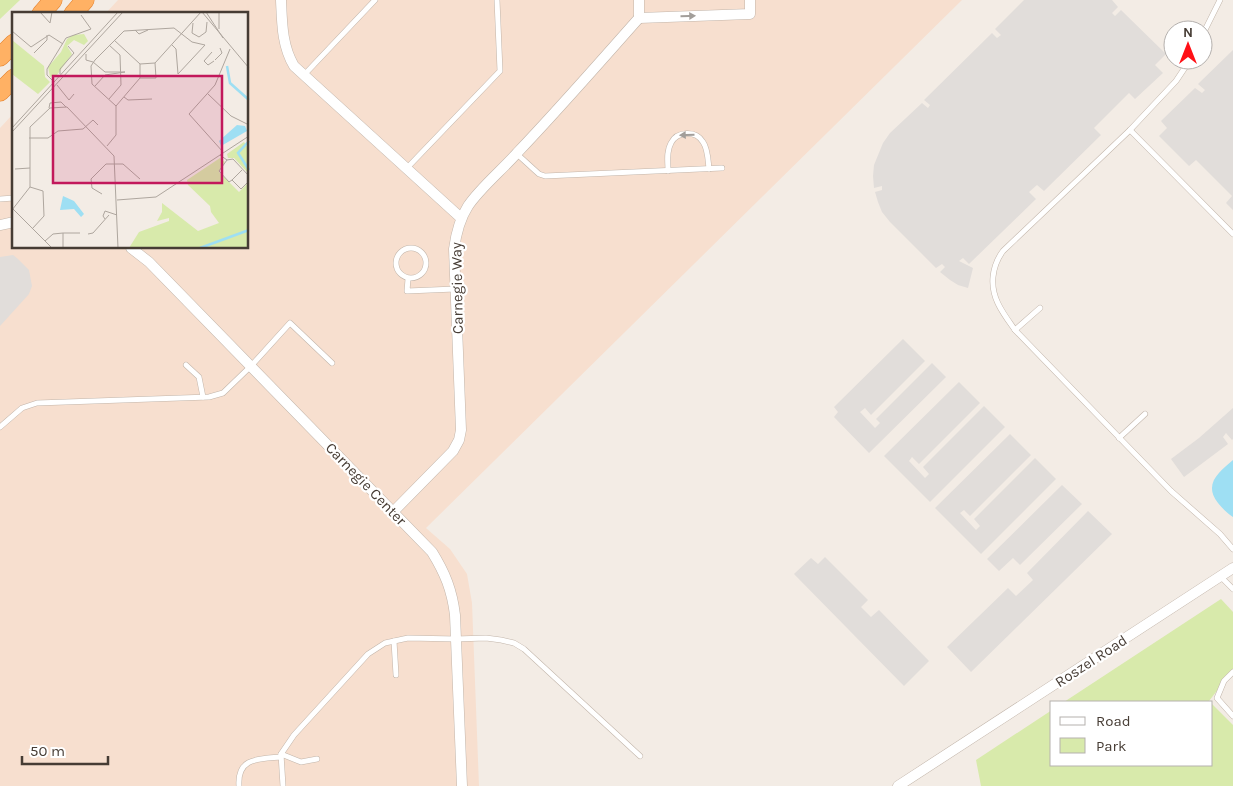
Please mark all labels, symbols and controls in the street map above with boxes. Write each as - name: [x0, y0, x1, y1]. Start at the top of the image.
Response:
- inset map: [12, 12, 249, 249]
- one-way arrow: [680, 12, 696, 20]
- north arrow: [1163, 20, 1213, 70]
- text: N: [1183, 24, 1193, 41]
- one-way arrow: [678, 132, 694, 140]
- street label: Carnegie Way: [447, 242, 467, 334]
- street label: Carnegie Center: [322, 439, 411, 530]
- street label: Roszel Road: [1052, 631, 1130, 691]
- legend: [1050, 701, 1213, 766]
- text: Road: [1096, 712, 1131, 730]
- scale bar: [22, 734, 109, 766]
- text: Park: [1096, 737, 1126, 755]
- text: 50 m: [30, 742, 65, 760]

